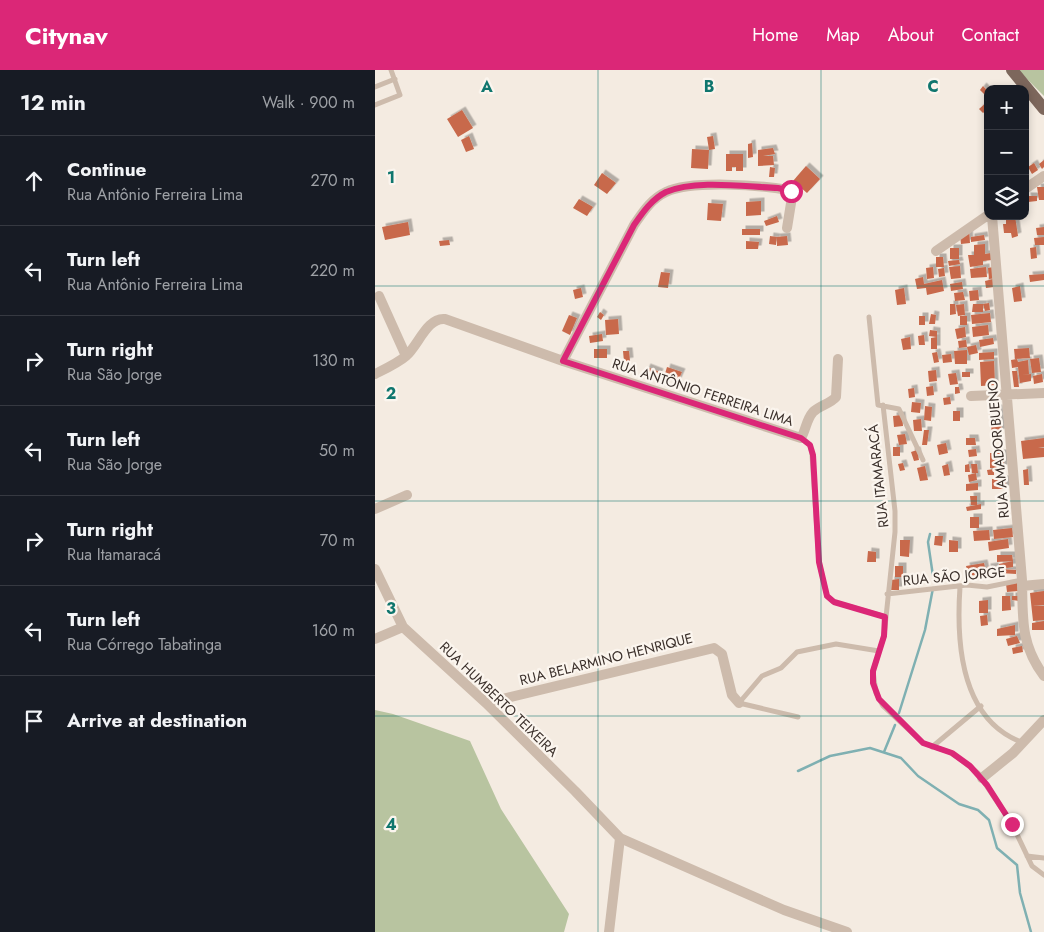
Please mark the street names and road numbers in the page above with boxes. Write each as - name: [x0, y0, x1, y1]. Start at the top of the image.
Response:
- street label: RUA ANTÔNIO FERREIRA LIMA: [610, 353, 797, 431]
- street label: RUA AMADOR BUENO: [982, 379, 1014, 519]
- street label: RUA ITAMARACÁ: [863, 423, 893, 529]
- street label: RUA SÃO JORGE: [902, 562, 1006, 590]
- street label: RUA BELARMINO HENRIQUE: [517, 628, 695, 690]
- street label: RUA HUMBERTO TEIXEIRA: [435, 637, 563, 762]

